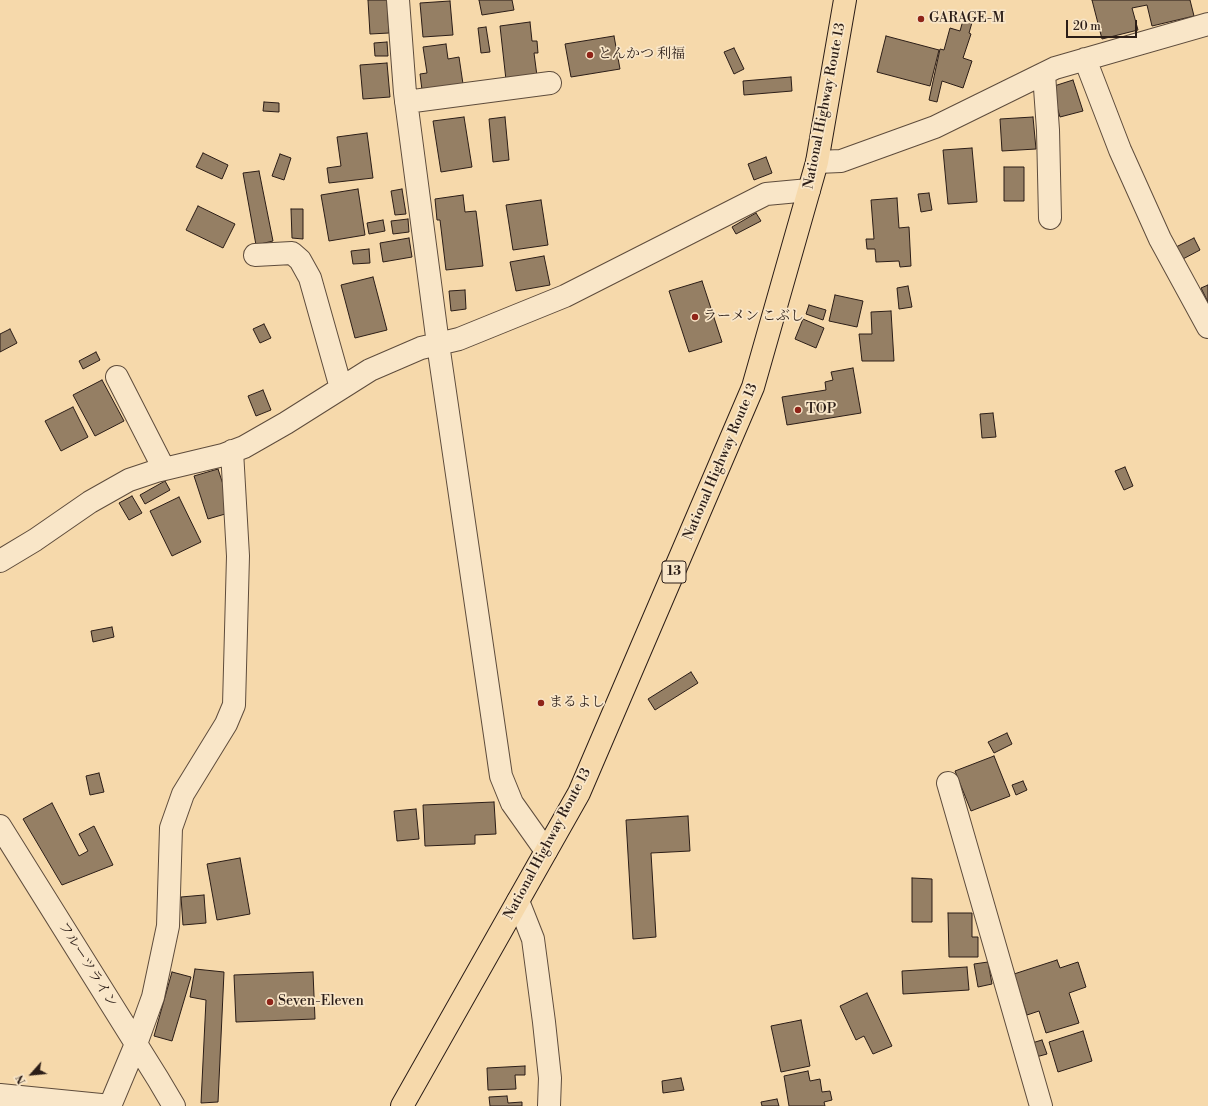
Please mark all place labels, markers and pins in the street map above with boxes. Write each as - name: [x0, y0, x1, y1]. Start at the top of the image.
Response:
- place label: GARAGE-M: [929, 11, 1005, 27]
- marker: GARAGE-M: [916, 14, 926, 24]
- place label: とんかつ 利福: [598, 47, 685, 63]
- marker: とんかつ 利福: [585, 50, 595, 60]
- place label: ラーメン こぶし: [703, 309, 804, 325]
- marker: ラーメン こぶし: [690, 312, 700, 322]
- place label: TOP: [806, 402, 836, 418]
- marker: TOP: [793, 405, 803, 415]
- place label: まるよし: [549, 695, 605, 711]
- marker: まるよし: [536, 698, 546, 708]
- place label: Seven-Eleven: [278, 994, 364, 1010]
- marker: Seven-Eleven: [265, 997, 275, 1007]

